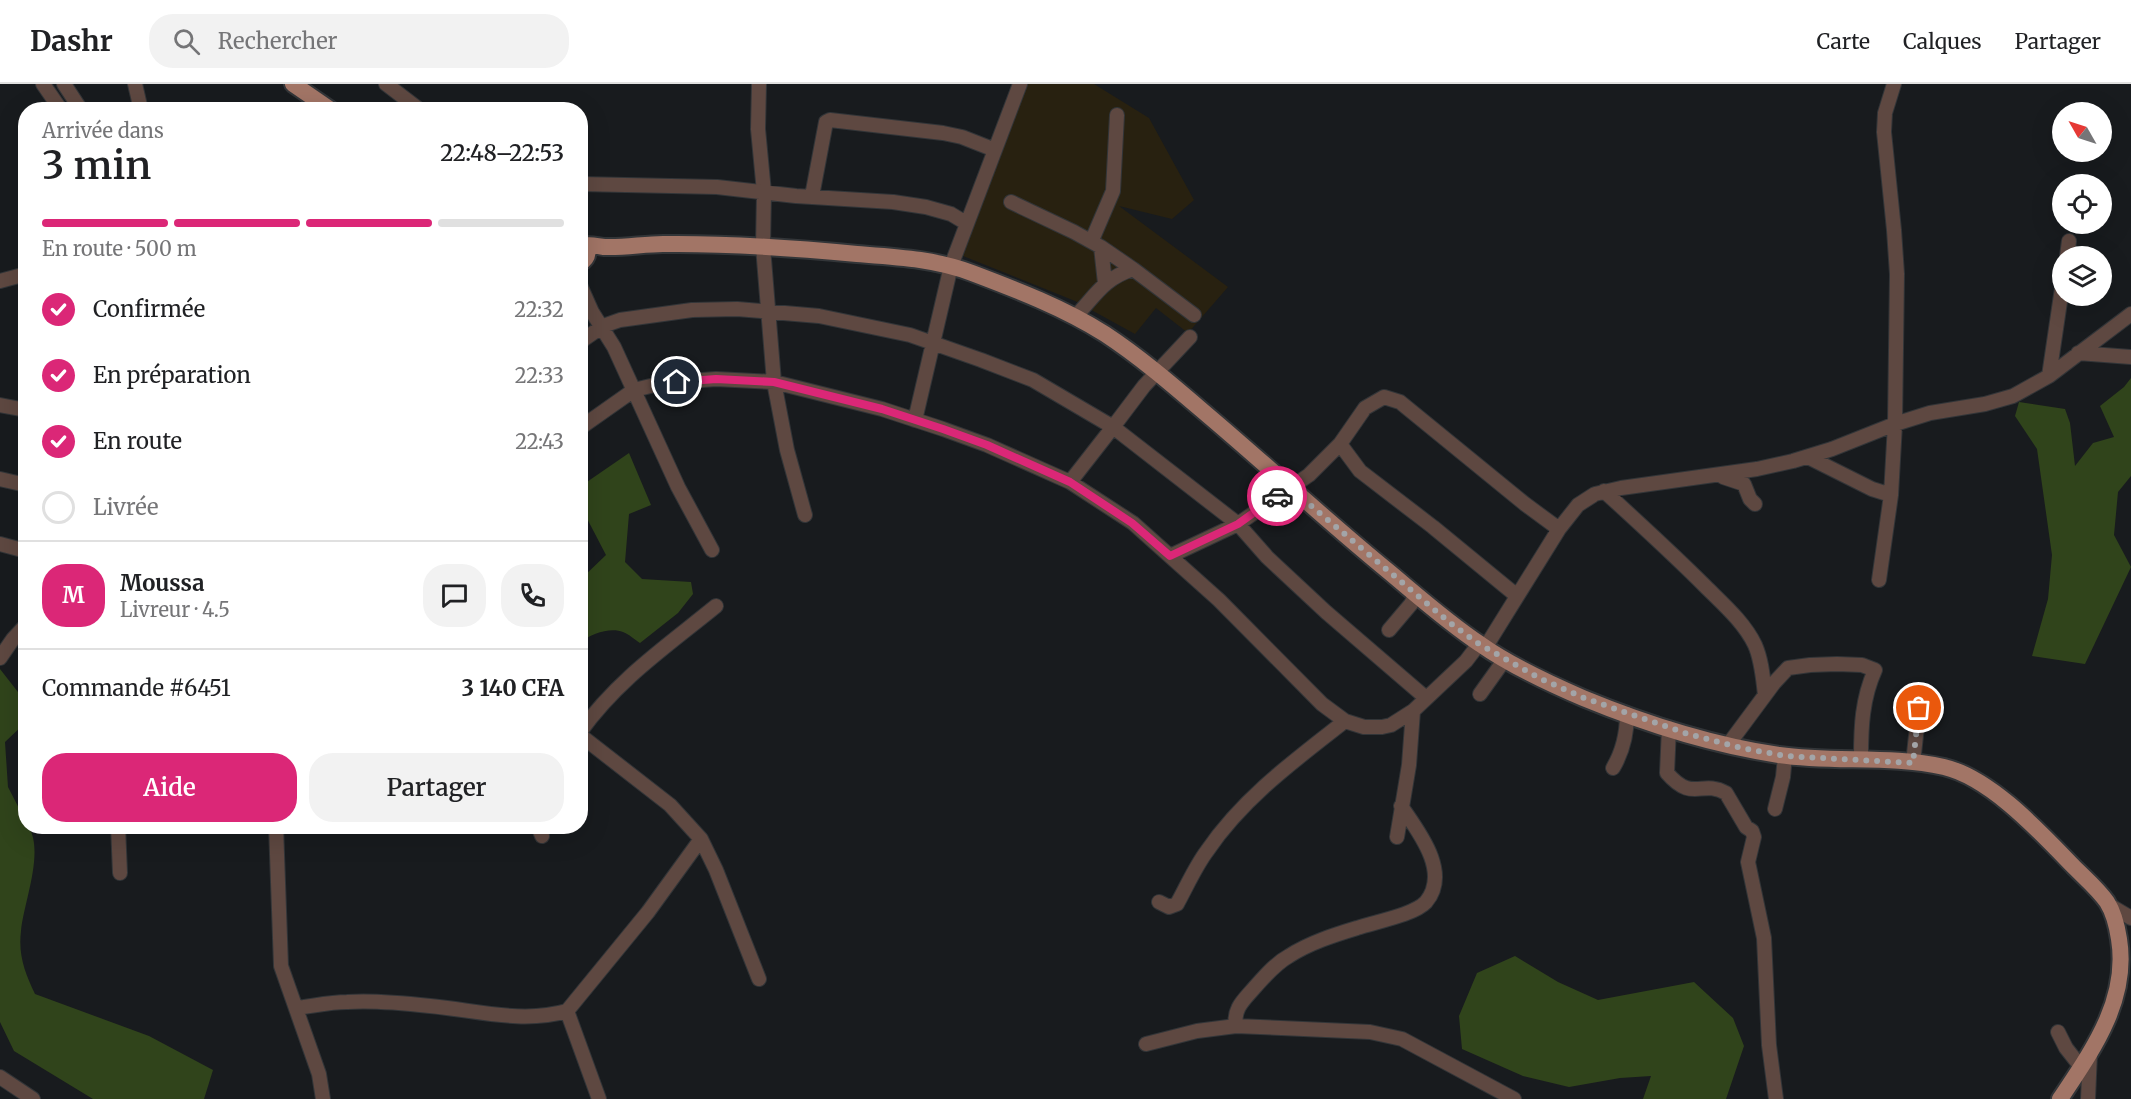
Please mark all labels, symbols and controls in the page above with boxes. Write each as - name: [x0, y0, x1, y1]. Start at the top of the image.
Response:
- search box: [149, 14, 569, 68]
- text: Dashr: [30, 23, 113, 59]
- icon: search: [170, 25, 203, 58]
- text: Rechercher: [218, 27, 338, 55]
- text: Carte: [1817, 28, 1870, 55]
- text: Calques: [1903, 28, 1982, 55]
- text: Partager: [2015, 28, 2101, 55]
- north arrow: [2052, 102, 2112, 162]
- map controls: [2052, 102, 2112, 306]
- text: Arrivée dans: [42, 118, 164, 143]
- text: 22:48–22:53: [440, 139, 564, 167]
- text: 3 min: [42, 141, 151, 190]
- button: locate: [2052, 174, 2112, 234]
- text: En route · 500 m: [42, 236, 197, 261]
- button: layers: [2052, 246, 2112, 306]
- icon: check: [42, 293, 75, 326]
- text: Confirmée: [93, 295, 205, 323]
- text: 22:32: [514, 297, 564, 322]
- pin: [651, 356, 702, 407]
- icon: check: [42, 359, 75, 392]
- text: En préparation: [93, 361, 251, 389]
- text: 22:33: [515, 363, 564, 388]
- icon: home: [660, 365, 693, 398]
- icon: check: [42, 425, 75, 458]
- text: En route: [93, 427, 182, 455]
- text: 22:43: [515, 429, 564, 454]
- courier: [1247, 466, 1307, 526]
- icon: car: [1261, 480, 1294, 513]
- text: Livrée: [93, 493, 159, 521]
- button: chat: [423, 564, 486, 627]
- button: phone: [501, 564, 564, 627]
- text: Moussa: [120, 569, 205, 597]
- text: M: [62, 581, 85, 609]
- text: Livreur · 4.5: [120, 597, 230, 622]
- text: Commande #6451: [42, 674, 231, 702]
- text: 3 140 CFA: [462, 674, 564, 702]
- pin: [1893, 682, 1944, 733]
- icon: bag: [1902, 691, 1935, 724]
- button: Aide: [42, 753, 297, 822]
- button: Partager: [309, 753, 564, 822]

